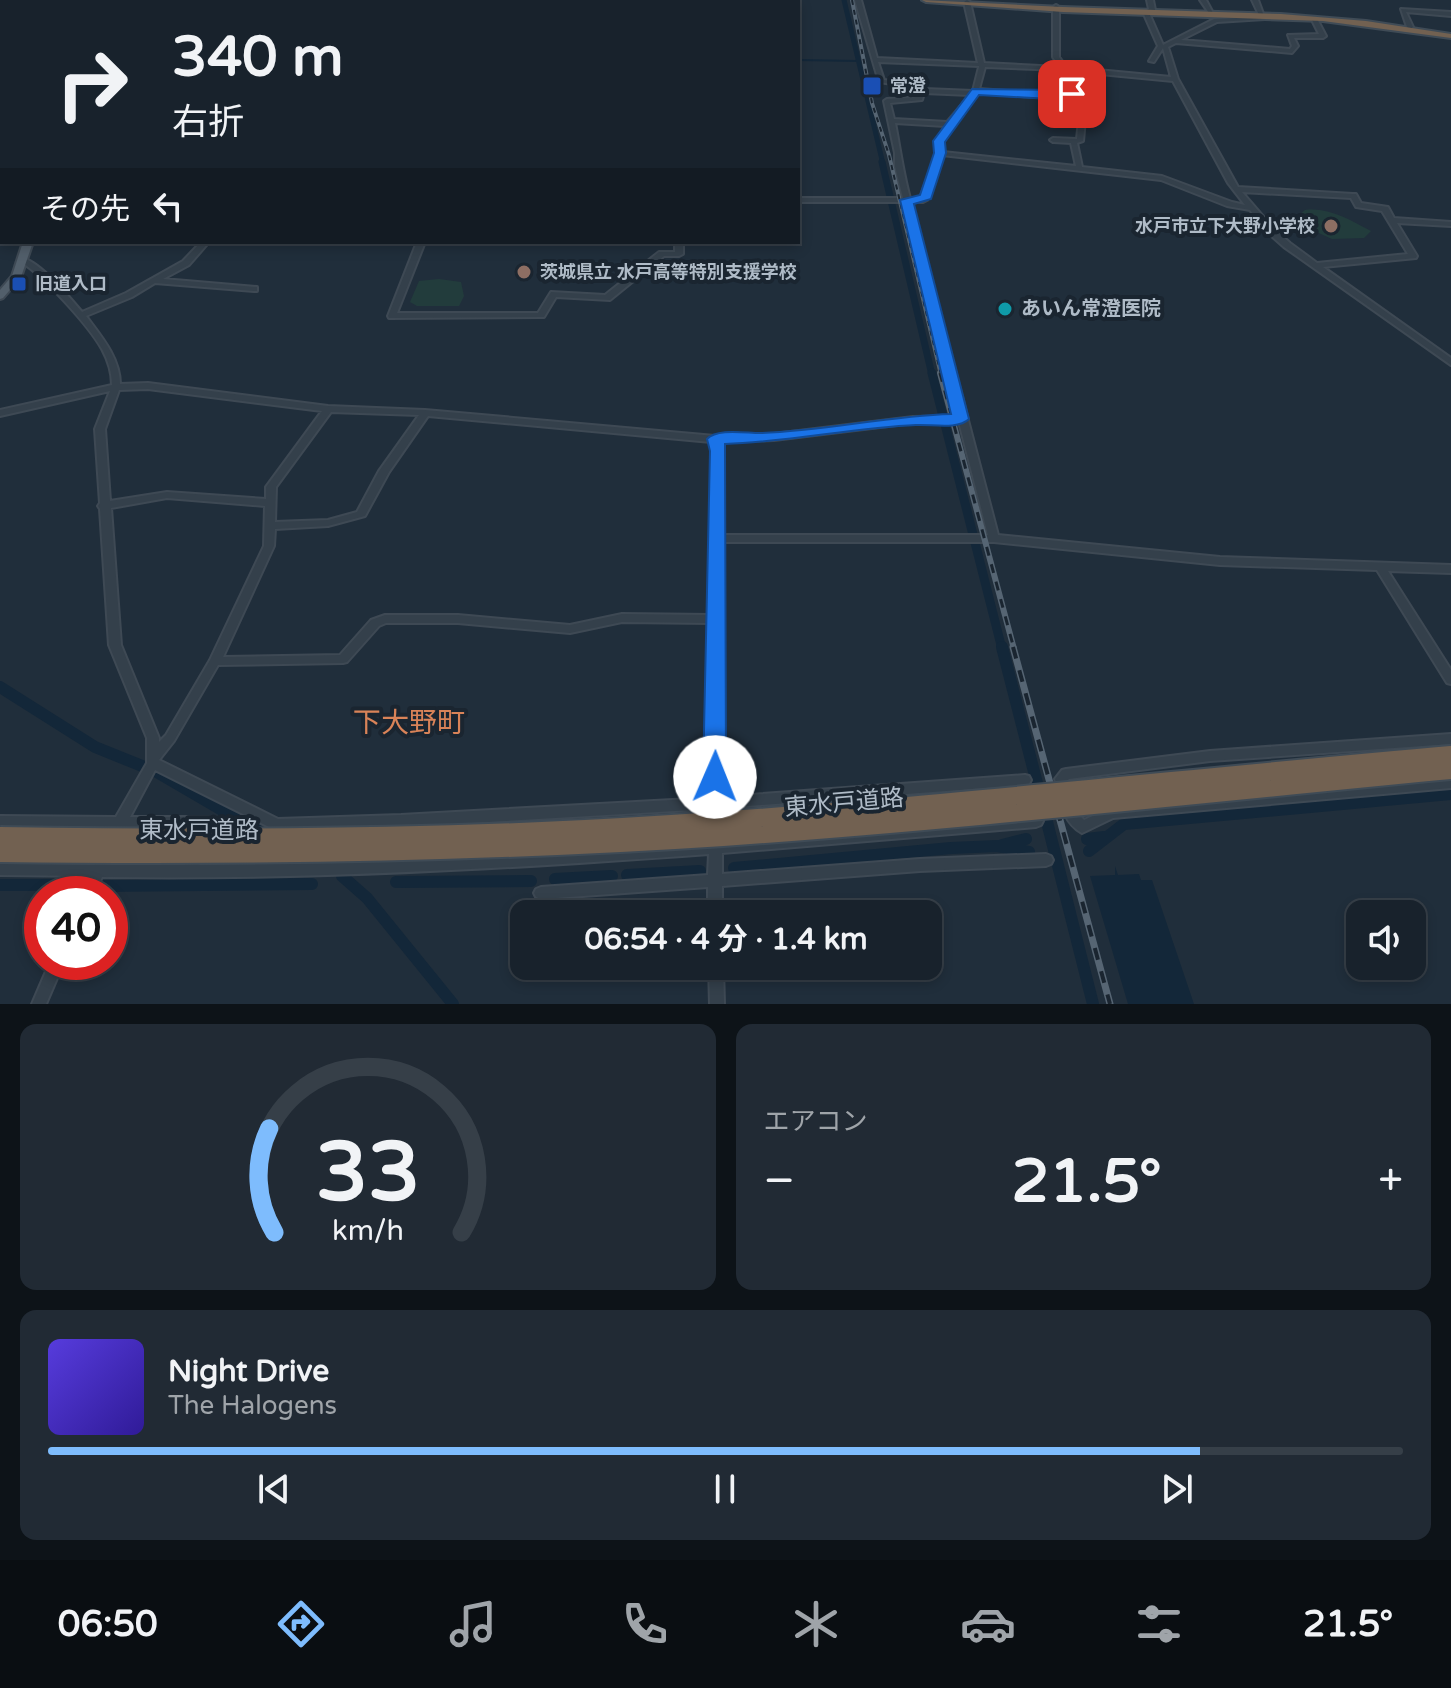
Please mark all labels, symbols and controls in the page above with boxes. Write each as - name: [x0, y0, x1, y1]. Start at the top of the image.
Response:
- text: 340 m: [172, 24, 343, 91]
- icon: right: [40, 32, 144, 136]
- pin: [1038, 60, 1106, 128]
- icon: arrive: [1050, 72, 1094, 116]
- marker: 常澄: [861, 75, 883, 97]
- place label: 常澄: [890, 75, 926, 97]
- text: 右折: [172, 101, 244, 144]
- icon: left: [146, 184, 190, 228]
- text: その先: [40, 191, 130, 228]
- place label: 水戸市立下大野小学校: [1135, 215, 1315, 237]
- marker: 水戸市立下大野小学校: [1322, 217, 1340, 235]
- place label: 茨城県立 水戸高等特別支援学校: [540, 261, 797, 283]
- marker: 茨城県立 水戸高等特別支援学校: [515, 263, 533, 281]
- place label: 旧道入口: [35, 273, 107, 295]
- marker: 旧道入口: [10, 275, 28, 293]
- place label: あいん常澄医院: [1021, 297, 1161, 321]
- marker: あいん常澄医院: [996, 300, 1014, 318]
- district label: 下大野町: [353, 706, 465, 740]
- position arrow: [673, 735, 757, 819]
- street label: 東水戸道路: [783, 783, 905, 823]
- street label: 東水戸道路: [139, 816, 259, 845]
- speed limit sign: 40: [24, 876, 128, 980]
- map controls: [1346, 900, 1426, 980]
- button: sound: [1346, 900, 1426, 980]
- text: 06:54 · 4 分 · 1.4 km: [584, 921, 868, 958]
- text: エアコン: [764, 1106, 868, 1137]
- text: 33: [316, 1123, 420, 1223]
- text: 21.5°: [1011, 1146, 1162, 1218]
- text: −: [764, 1155, 795, 1208]
- text: +: [1378, 1155, 1403, 1208]
- text: km/h: [332, 1214, 404, 1248]
- text: Night Drive: [168, 1353, 329, 1390]
- text: The Halogens: [168, 1390, 337, 1421]
- icon: previous: [252, 1467, 296, 1511]
- icon: pause: [703, 1467, 747, 1511]
- icon: next: [1155, 1467, 1199, 1511]
- icon: directions: [273, 1596, 329, 1652]
- icon: music: [445, 1596, 501, 1652]
- icon: phone: [617, 1596, 673, 1652]
- icon: climate: [788, 1596, 844, 1652]
- icon: car: [960, 1596, 1016, 1652]
- icon: filters: [1131, 1596, 1187, 1652]
- text: 06:50: [58, 1603, 158, 1646]
- text: 21.5°: [1303, 1603, 1393, 1646]

